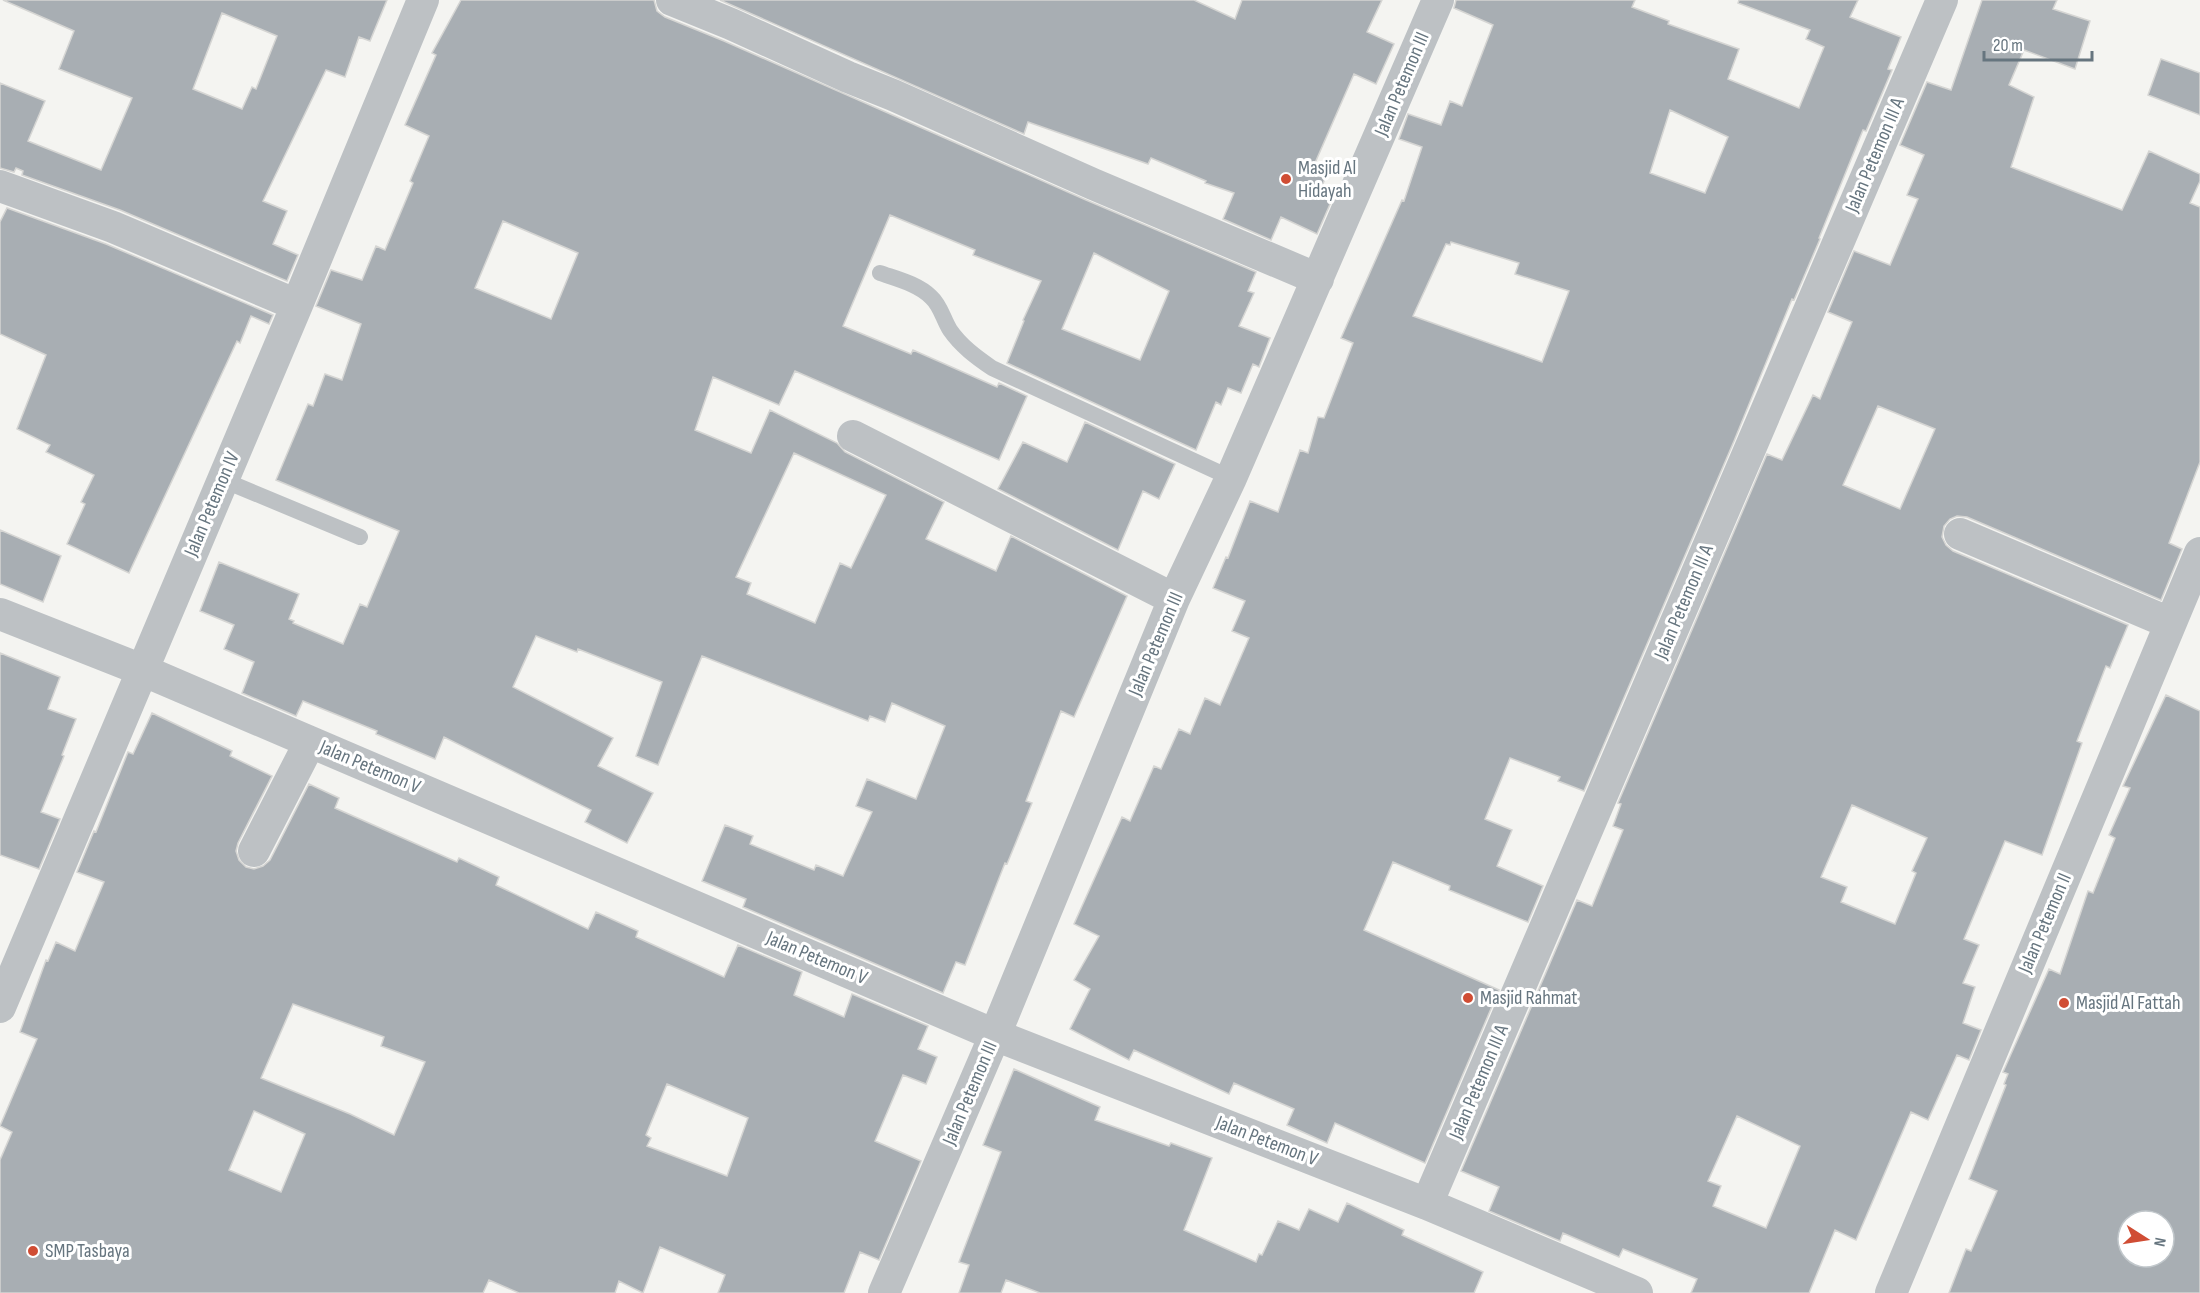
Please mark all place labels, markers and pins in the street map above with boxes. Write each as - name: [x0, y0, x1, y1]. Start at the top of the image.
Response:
- place label: Masjid Al Hidayah: [1298, 156, 1356, 203]
- marker: Masjid Al Hidayah: [1279, 172, 1293, 186]
- place label: Masjid Rahmat: [1480, 986, 1577, 1010]
- marker: Masjid Rahmat: [1461, 991, 1475, 1005]
- place label: Masjid Al Fattah: [2076, 991, 2181, 1015]
- marker: Masjid Al Fattah: [2057, 996, 2071, 1010]
- place label: SMP Tasbaya: [45, 1239, 130, 1263]
- marker: SMP Tasbaya: [26, 1244, 40, 1258]

